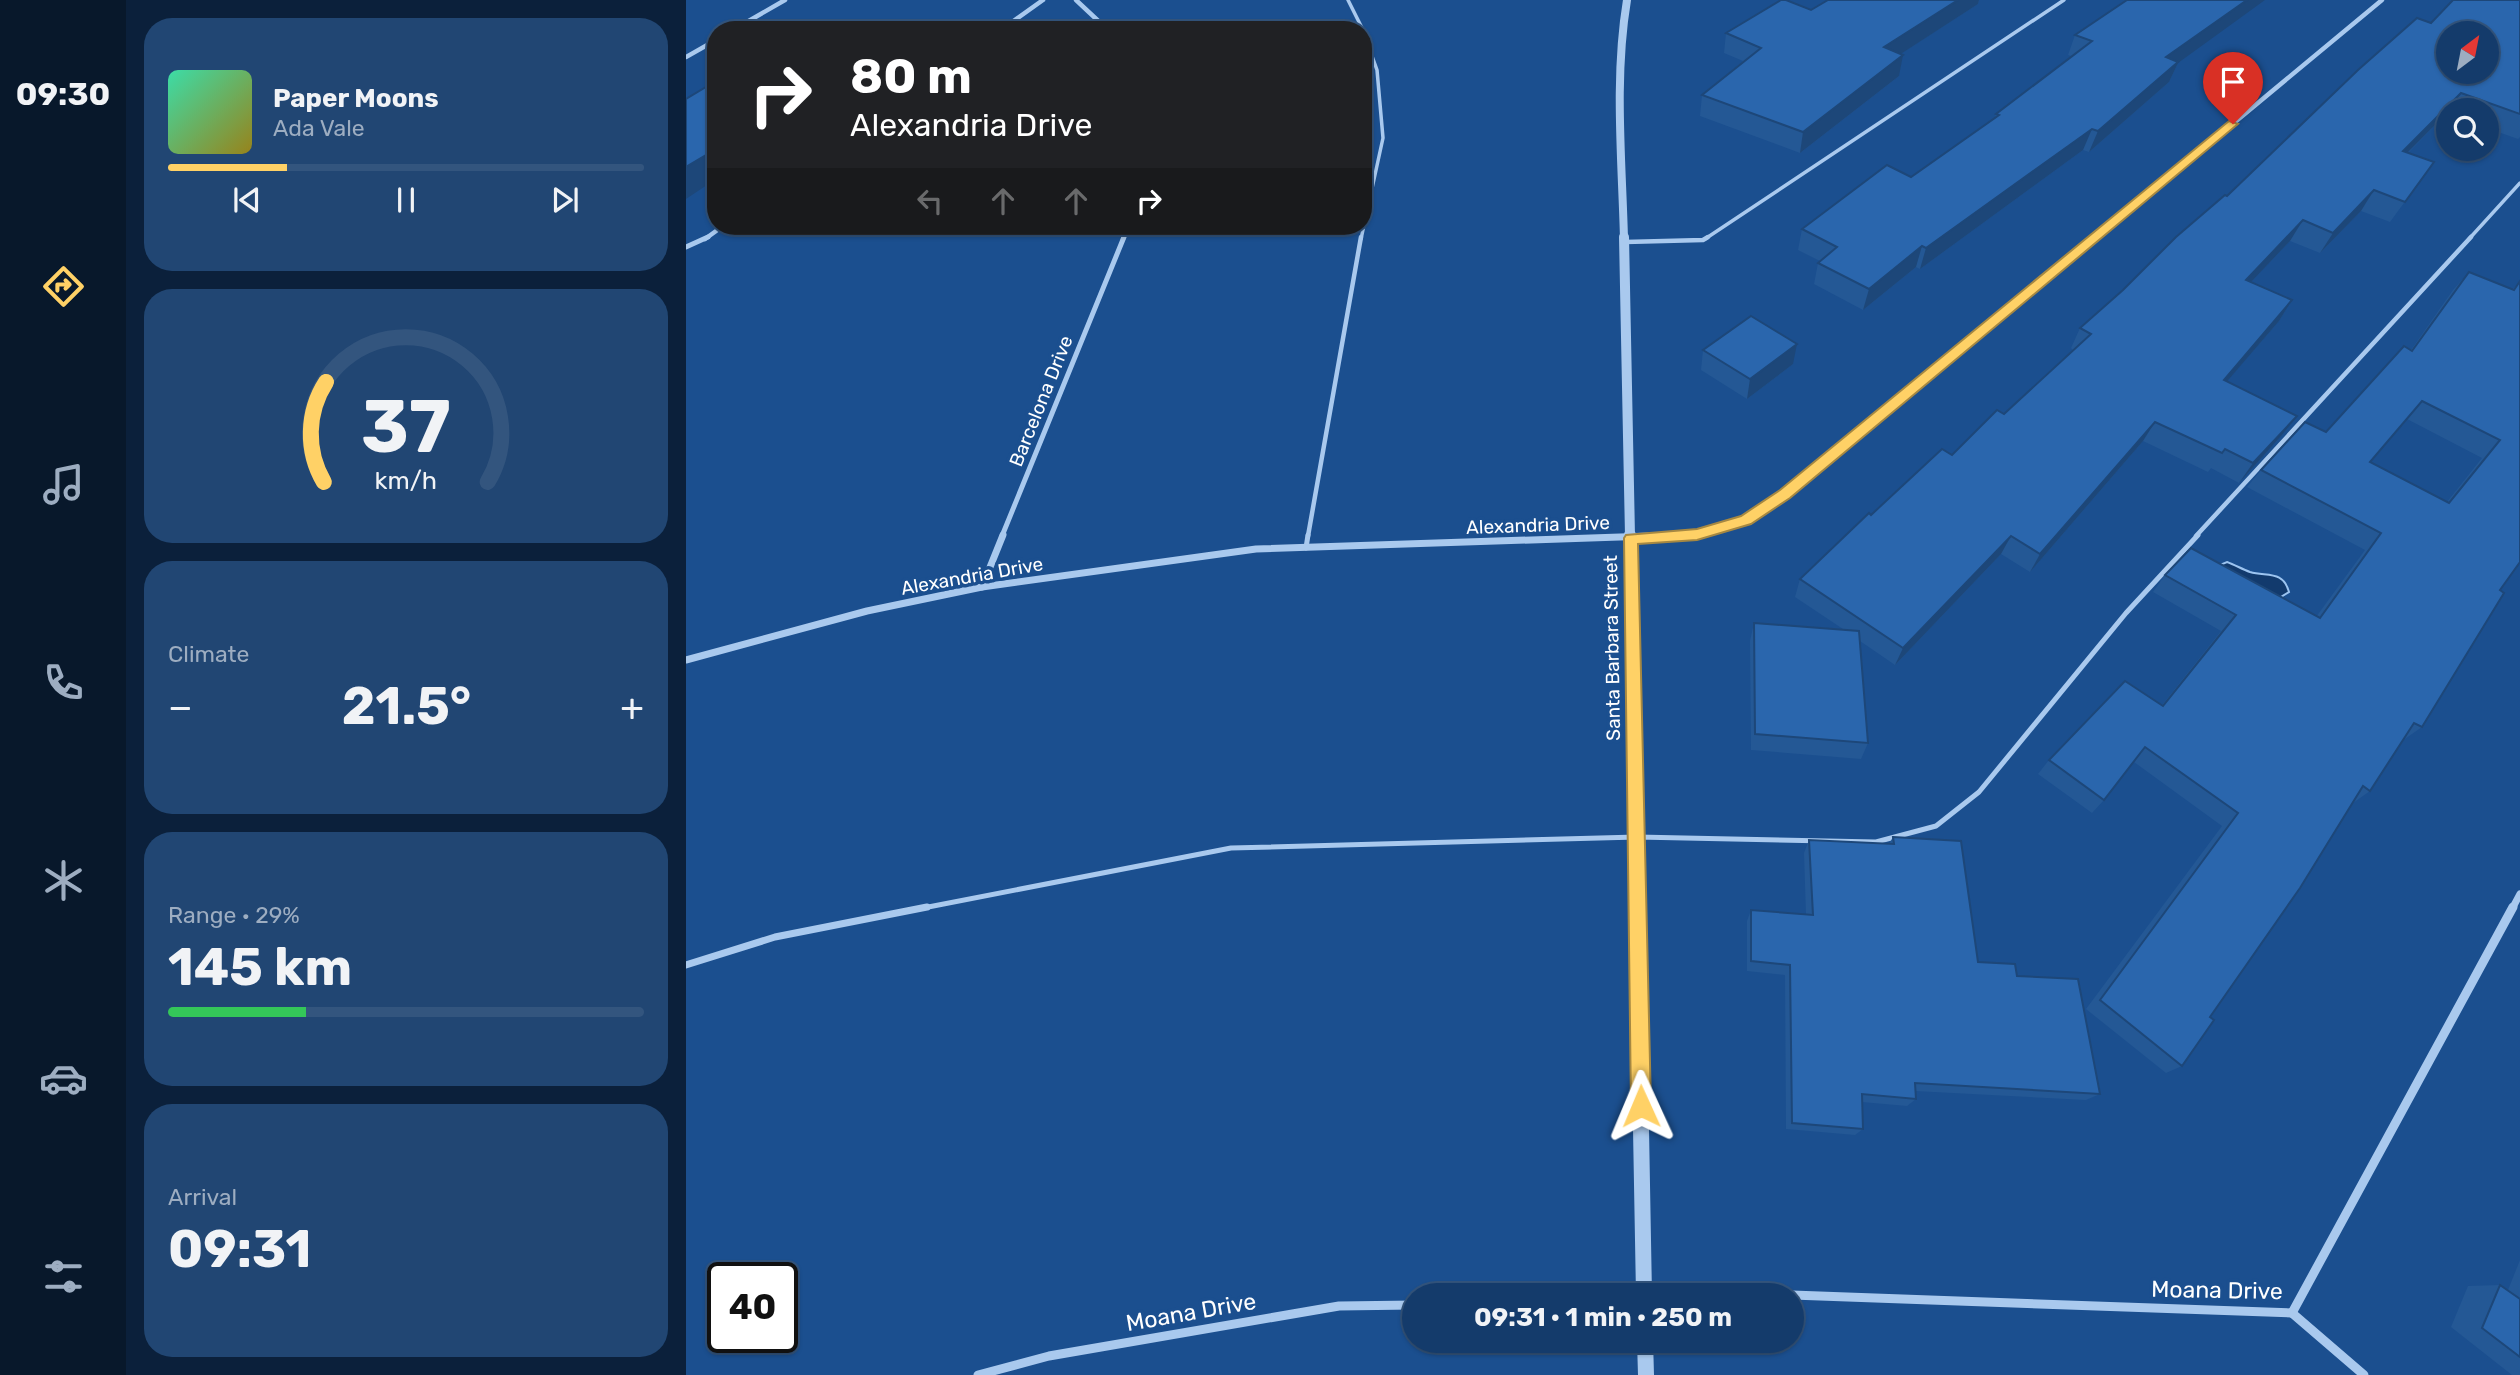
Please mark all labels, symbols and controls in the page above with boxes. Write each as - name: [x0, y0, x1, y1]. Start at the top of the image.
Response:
- north arrow: [2436, 21, 2499, 84]
- map controls: [2436, 21, 2499, 161]
- text: 80 m: [850, 47, 972, 105]
- icon: right: [735, 49, 826, 140]
- pin: [2203, 52, 2263, 124]
- icon: arrive: [2214, 63, 2252, 101]
- text: 09:30: [16, 75, 110, 113]
- text: Paper Moons: [273, 83, 439, 114]
- button: search: [2436, 98, 2499, 161]
- text: Alexandria Drive: [850, 106, 1092, 144]
- text: Ada Vale: [273, 114, 365, 142]
- icon: previous: [228, 181, 266, 219]
- icon: pause: [387, 181, 425, 219]
- icon: next: [546, 181, 584, 219]
- icon: left: [911, 182, 949, 220]
- icon: ahead: [984, 182, 1022, 220]
- icon: ahead: [1057, 182, 1095, 220]
- icon: right: [1130, 182, 1168, 220]
- icon: directions: [39, 262, 88, 311]
- street label: Barcelona Drive: [1004, 332, 1078, 470]
- text: 37: [361, 385, 451, 471]
- icon: music: [39, 460, 88, 509]
- text: km/h: [375, 466, 437, 495]
- street label: Alexandria Drive: [1466, 511, 1610, 539]
- street label: Alexandria Drive: [899, 552, 1045, 600]
- street label: Santa Barbara Street: [1599, 554, 1625, 741]
- text: Climate: [168, 640, 249, 668]
- icon: phone: [39, 658, 88, 707]
- text: 21.5°: [342, 675, 471, 737]
- text: −: [168, 684, 193, 730]
- text: +: [620, 684, 644, 730]
- icon: climate: [39, 856, 88, 905]
- text: Range · 29%: [168, 901, 300, 929]
- text: 145 km: [168, 936, 352, 998]
- icon: car: [39, 1054, 88, 1103]
- position arrow: [1604, 1069, 1678, 1143]
- text: Arrival: [168, 1183, 237, 1211]
- text: 09:31: [168, 1218, 311, 1280]
- icon: filters: [39, 1252, 88, 1301]
- speed limit sign: 40: [707, 1262, 798, 1353]
- street label: Moana Drive: [2151, 1275, 2283, 1305]
- street label: Moana Drive: [1124, 1287, 1258, 1337]
- text: 09:31 · 1 min · 250 m: [1474, 1302, 1732, 1333]

